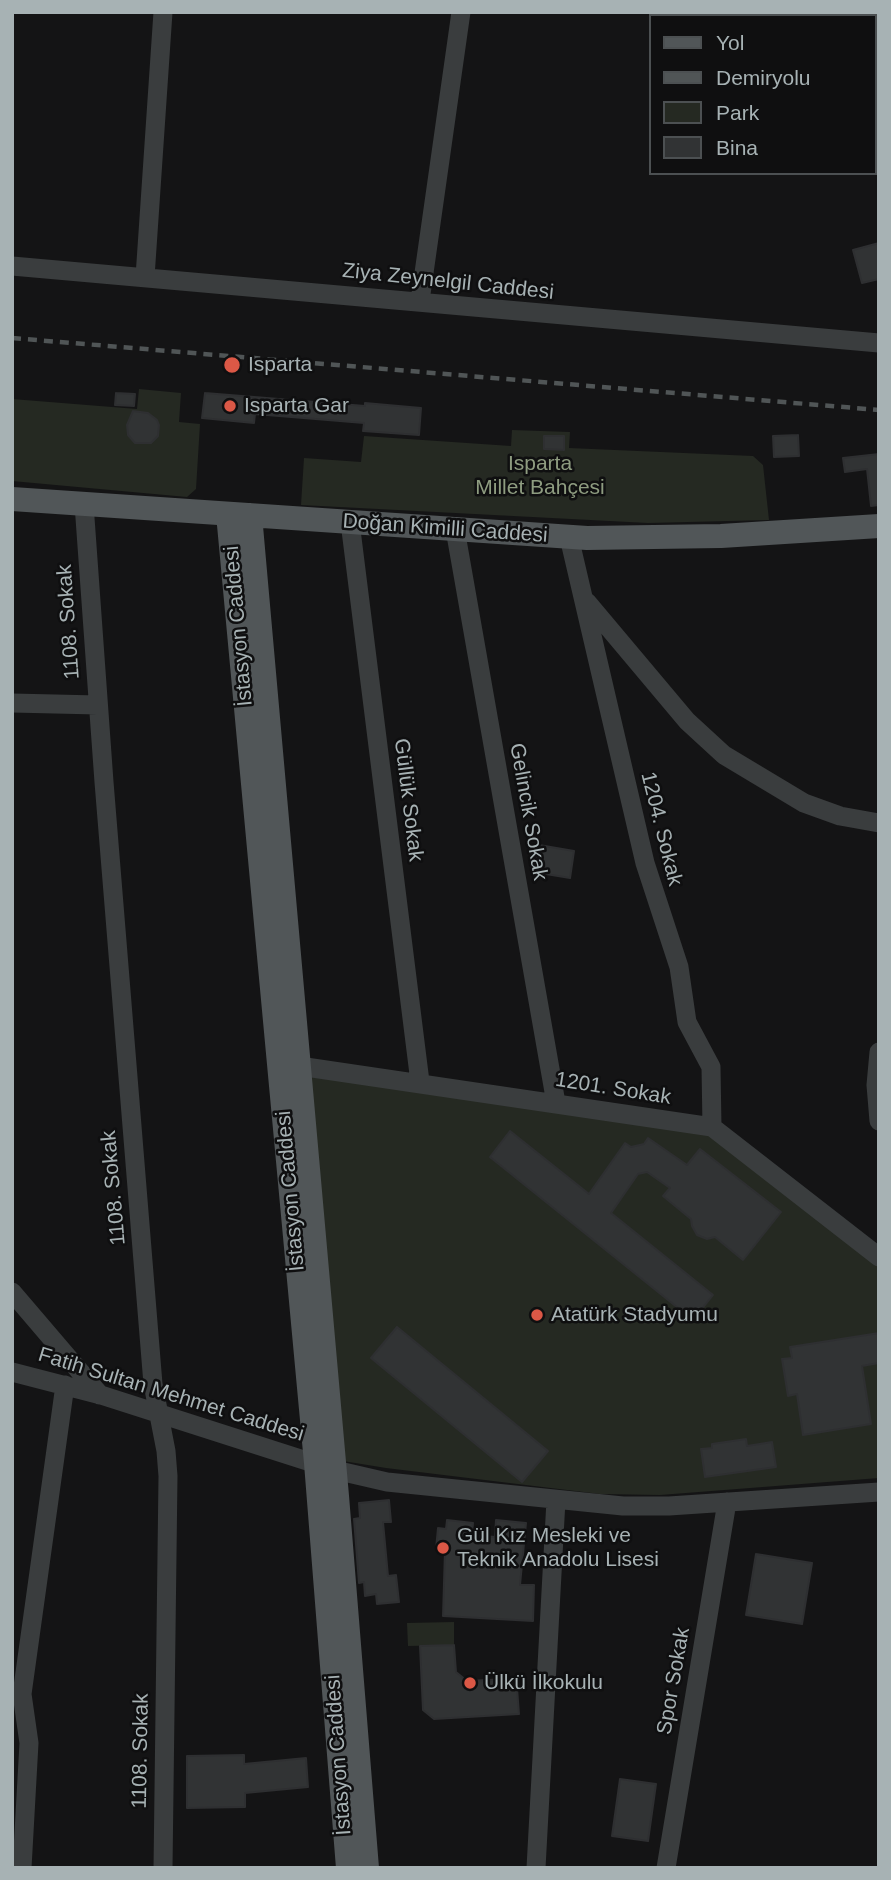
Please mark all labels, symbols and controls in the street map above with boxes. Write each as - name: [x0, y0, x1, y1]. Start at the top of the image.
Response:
- legend: [650, 14, 877, 175]
- text: Yol: [716, 31, 744, 54]
- text: Demiryolu: [716, 66, 811, 89]
- text: Park: [716, 101, 759, 124]
- text: Bina: [716, 136, 758, 159]
- street label: Ziya Zeynelgil Caddesi: [341, 258, 555, 306]
- place label: Isparta: [248, 352, 312, 378]
- marker: Isparta: [222, 355, 242, 375]
- place label: Isparta Gar: [244, 393, 349, 419]
- marker: Isparta Gar: [222, 398, 238, 414]
- park label: Isparta Millet Bahçesi: [475, 451, 605, 501]
- street label: Doğan Kimilli Caddesi: [342, 509, 548, 549]
- street label: İstasyon Caddesi: [219, 545, 259, 707]
- street label: 1108. Sokak: [52, 564, 86, 680]
- street label: Güllük Sokak: [388, 737, 428, 863]
- street label: Gelincik Sokak: [504, 741, 552, 883]
- street label: 1204. Sokak: [635, 769, 687, 889]
- street label: 1201. Sokak: [553, 1067, 673, 1111]
- street label: İstasyon Caddesi: [271, 1110, 311, 1272]
- street label: 1108. Sokak: [96, 1130, 132, 1246]
- place label: Atatürk Stadyumu: [551, 1302, 718, 1328]
- marker: Atatürk Stadyumu: [529, 1307, 545, 1323]
- street label: Fatih Sultan Mehmet Caddesi: [35, 1343, 307, 1447]
- place label: Gül Kız Mesleki ve Teknik Anadolu Lisesi: [457, 1523, 659, 1573]
- marker: Gül Kız Mesleki ve Teknik Anadolu Lisesi: [435, 1540, 451, 1556]
- street label: Spor Sokak: [652, 1625, 696, 1737]
- place label: Ülkü İlkokulu: [484, 1670, 603, 1696]
- street label: İstasyon Caddesi: [321, 1674, 357, 1836]
- marker: Ülkü İlkokulu: [462, 1675, 478, 1691]
- street label: 1108. Sokak: [127, 1693, 155, 1809]

